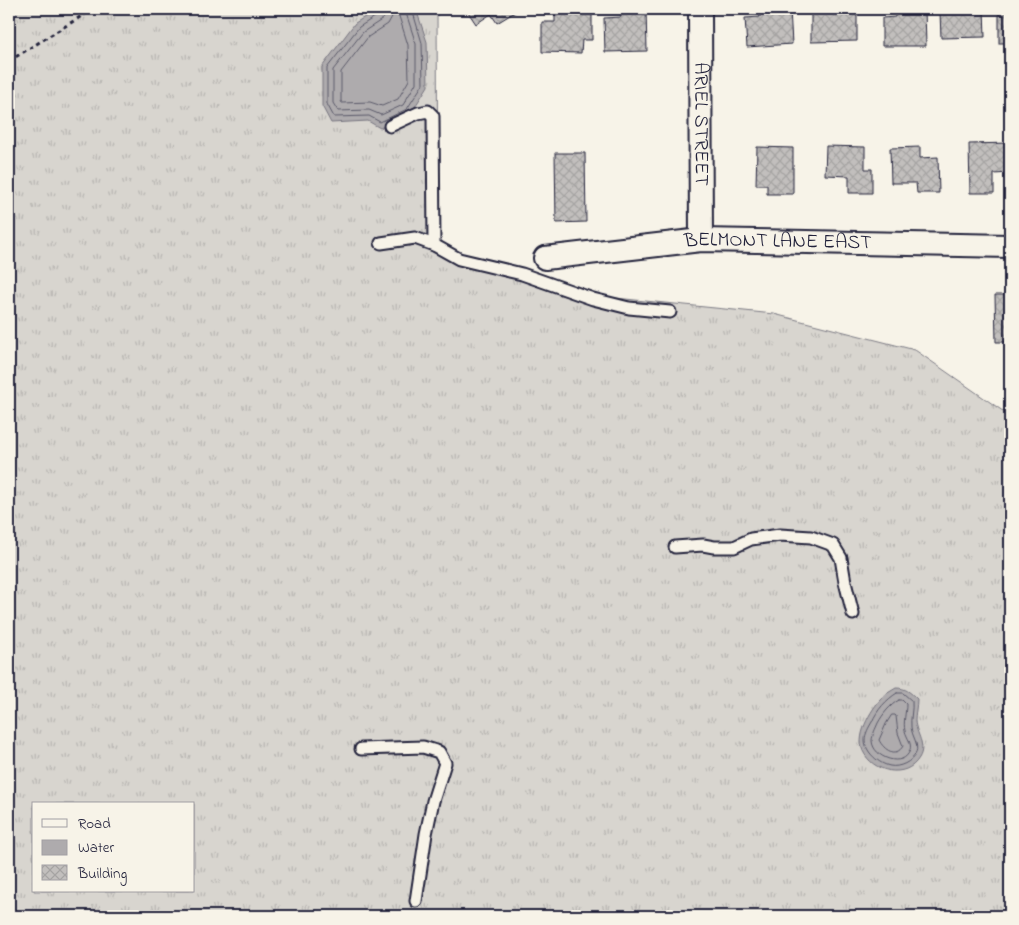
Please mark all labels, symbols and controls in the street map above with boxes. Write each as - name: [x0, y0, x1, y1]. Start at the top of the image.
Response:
- street label: ARIEL STREET: [686, 62, 715, 186]
- street label: BELMONT LANE EAST: [682, 225, 872, 258]
- legend: [32, 802, 195, 892]
- text: Road: [78, 813, 111, 835]
- text: Water: [78, 837, 114, 859]
- text: Building: [77, 863, 127, 886]

